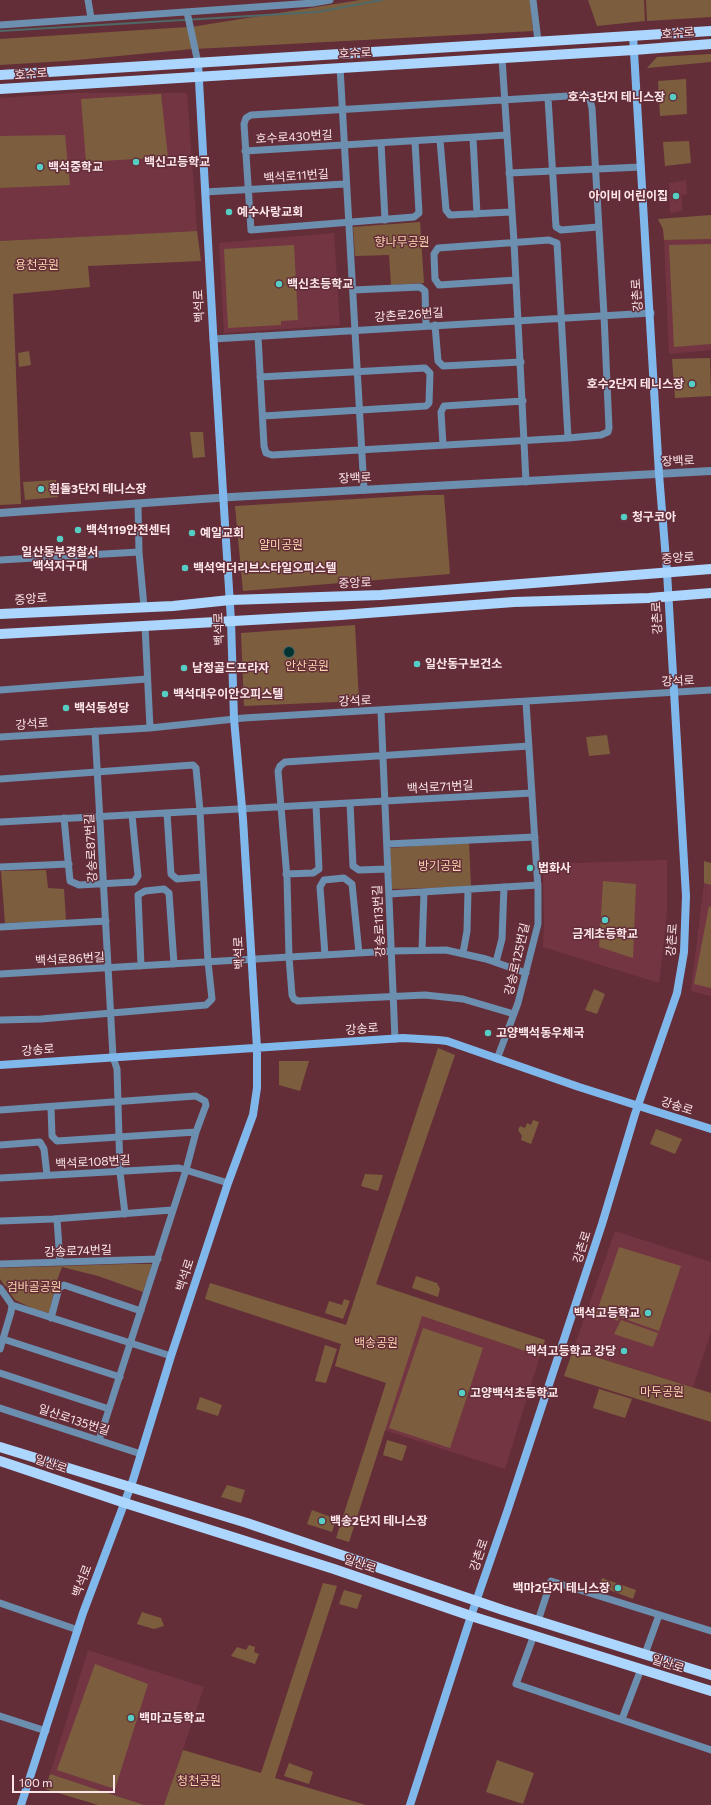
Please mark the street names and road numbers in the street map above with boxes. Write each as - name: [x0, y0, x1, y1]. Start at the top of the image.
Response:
- street label: 호수로: [661, 24, 695, 42]
- street label: 호수로: [338, 45, 372, 61]
- street label: 호수로: [14, 66, 48, 82]
- street label: 호수로430번길: [255, 128, 333, 146]
- street label: 백석로11번길: [263, 167, 329, 185]
- street label: 강촌로: [629, 278, 645, 312]
- street label: 백석로: [191, 289, 207, 323]
- street label: 강촌로26번길: [374, 305, 444, 325]
- street label: 장백로: [661, 453, 695, 469]
- street label: 장백로: [338, 470, 372, 486]
- street label: 중앙로: [661, 550, 695, 566]
- street label: 중앙로: [338, 575, 372, 591]
- street label: 중앙로: [14, 591, 48, 607]
- street label: 강촌로: [649, 601, 665, 635]
- street label: 백석로: [211, 612, 227, 646]
- street label: 강석로: [661, 673, 695, 689]
- street label: 강석로: [338, 693, 372, 709]
- street label: 강석로: [15, 716, 49, 732]
- street label: 백석로71번길: [406, 778, 474, 796]
- street label: 강송로87번길: [82, 813, 100, 883]
- street label: 강송로113번길: [370, 885, 388, 957]
- street label: 강송로125번길: [502, 921, 532, 997]
- street label: 강촌로: [664, 923, 680, 957]
- street label: 백석로: [231, 936, 247, 970]
- street label: 백석로86번길: [35, 950, 105, 968]
- street label: 강송로: [345, 1021, 379, 1037]
- street label: 강송로: [21, 1042, 55, 1058]
- street label: 강송로: [659, 1094, 695, 1118]
- street label: 백석로108번길: [55, 1153, 131, 1171]
- street label: 강촌로: [570, 1229, 594, 1265]
- street label: 강송로74번길: [44, 1243, 112, 1259]
- street label: 백석로: [173, 1257, 197, 1293]
- street label: 일산로135번길: [37, 1402, 111, 1438]
- street label: 일산로: [33, 1452, 69, 1476]
- street label: 강촌로: [467, 1537, 491, 1573]
- street label: 일산로: [342, 1552, 378, 1576]
- street label: 백석로: [69, 1563, 95, 1599]
- street label: 일산로: [650, 1652, 686, 1676]

